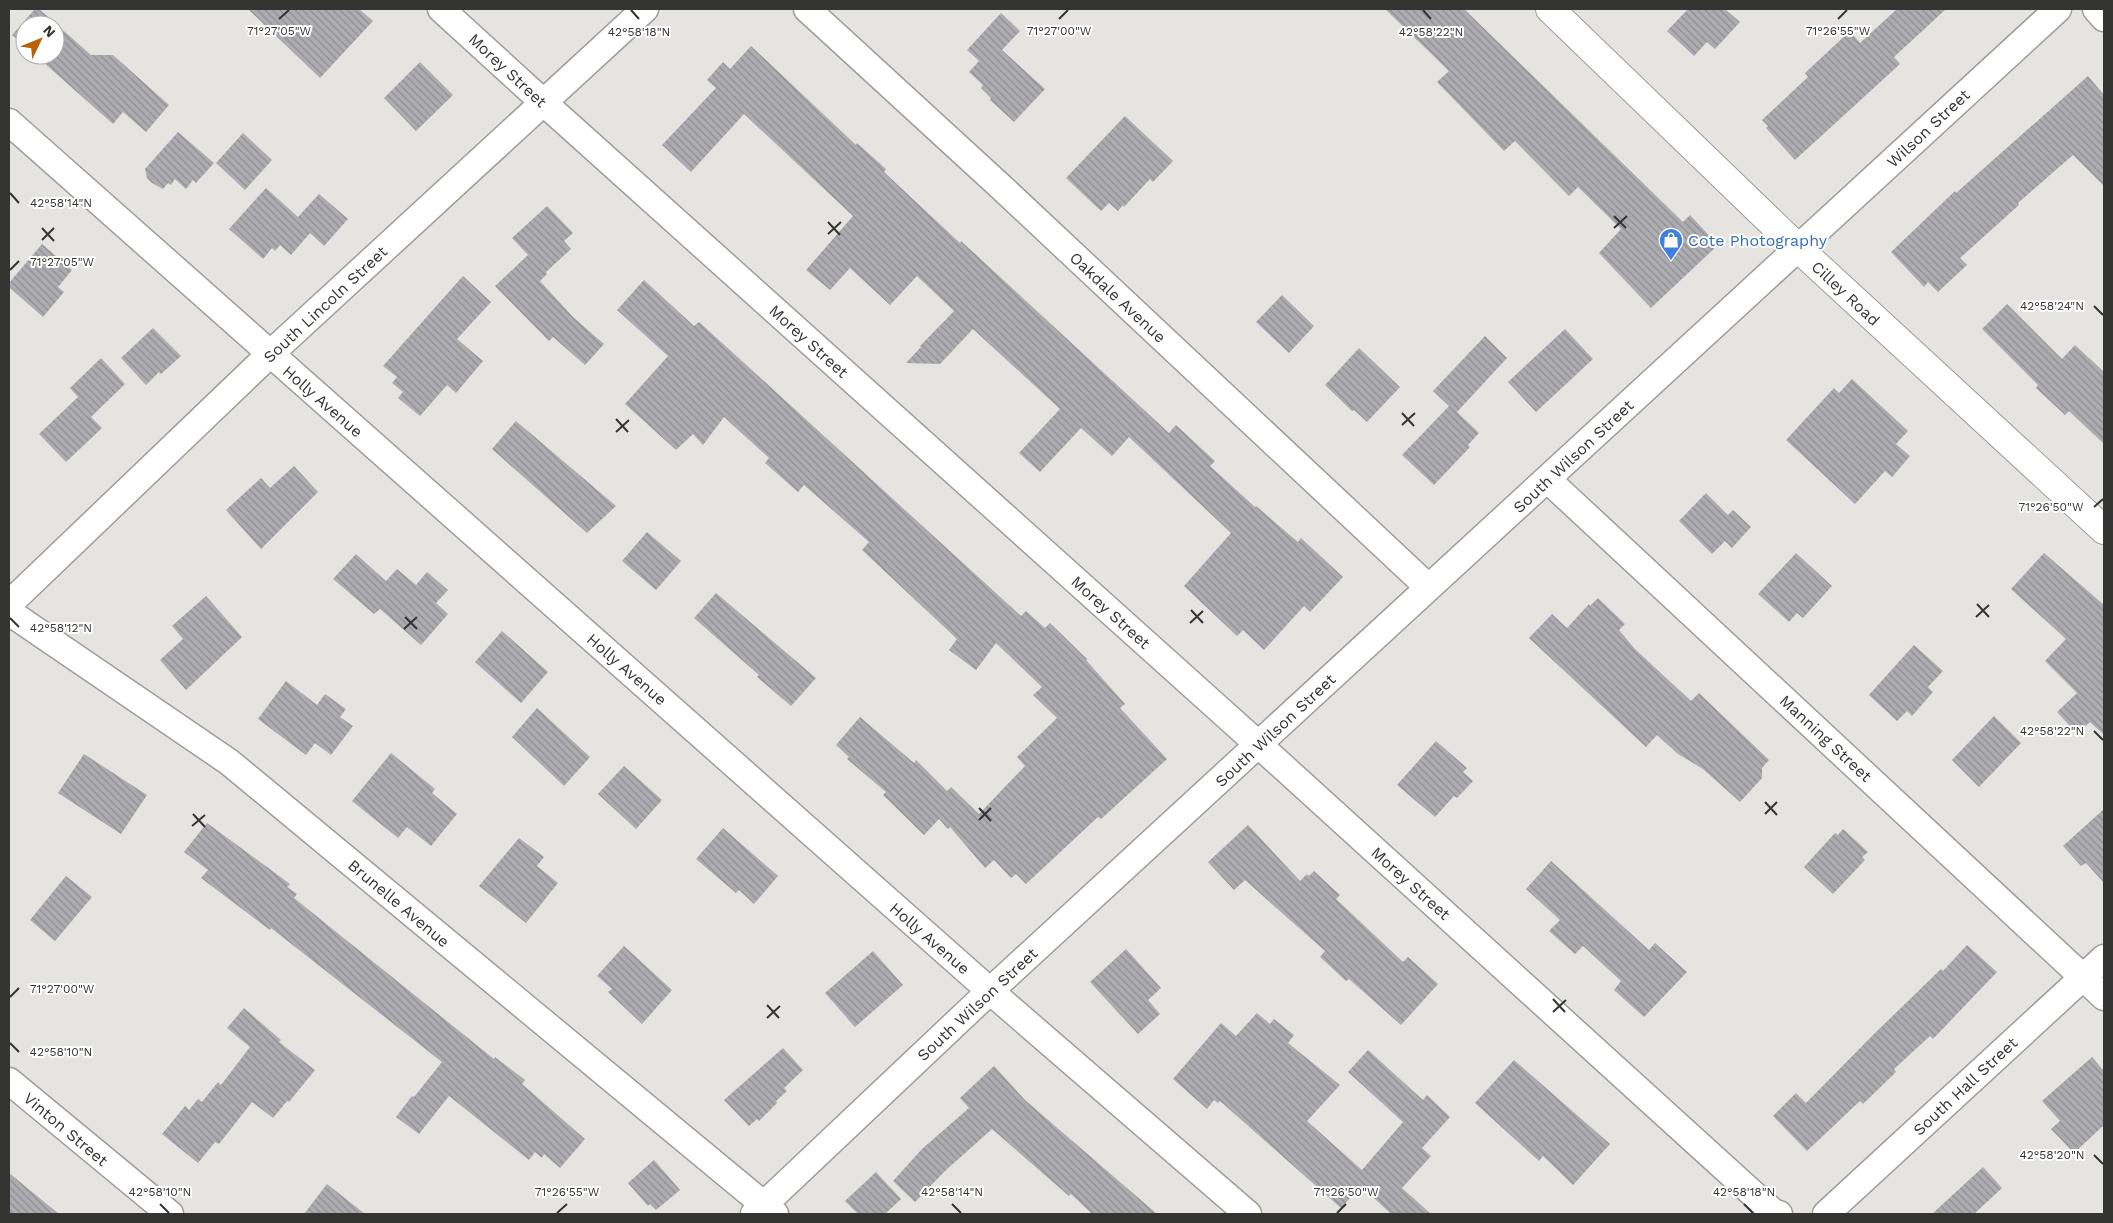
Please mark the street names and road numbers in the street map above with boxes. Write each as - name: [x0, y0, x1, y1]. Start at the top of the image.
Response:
- street label: Morey Street: [465, 29, 551, 112]
- street label: Wilson Street: [1883, 85, 1974, 171]
- street label: South Lincoln Street: [259, 242, 391, 367]
- street label: Oakdale Avenue: [1066, 248, 1170, 347]
- street label: Cilley Road: [1808, 257, 1884, 330]
- street label: Morey Street: [765, 301, 852, 382]
- street label: Holly Avenue: [279, 361, 367, 441]
- street label: South Wilson Street: [1509, 396, 1638, 517]
- street label: Morey Street: [1067, 572, 1154, 653]
- street label: Holly Avenue: [583, 629, 671, 709]
- street label: South Wilson Street: [1211, 670, 1340, 791]
- street label: Manning Street: [1776, 691, 1876, 786]
- street label: Morey Street: [1367, 843, 1454, 924]
- street label: Brunelle Avenue: [344, 855, 453, 951]
- street label: Holly Avenue: [886, 898, 974, 978]
- street label: South Wilson Street: [913, 944, 1042, 1065]
- street label: South Hall Street: [1909, 1033, 2022, 1139]
- street label: Vinton Street: [20, 1089, 112, 1170]

